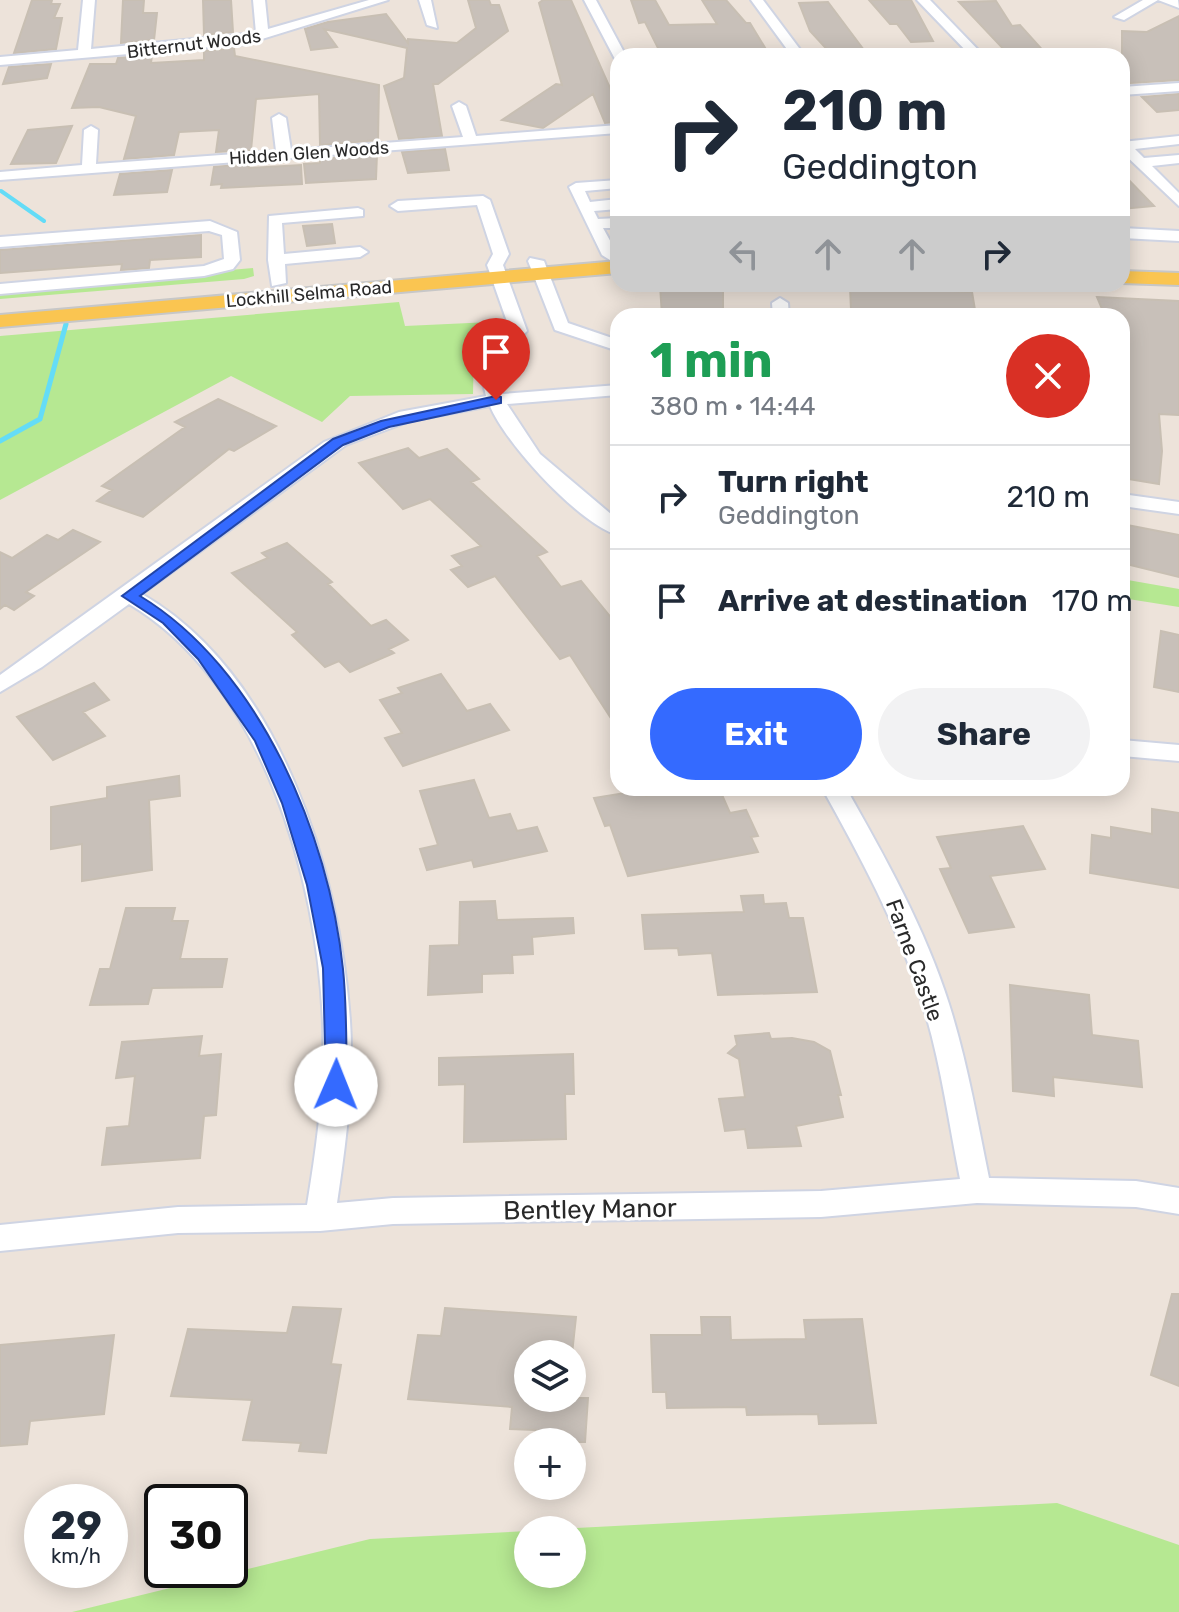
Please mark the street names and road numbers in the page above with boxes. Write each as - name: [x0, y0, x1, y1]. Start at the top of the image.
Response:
- street label: Bitternut Woods: [126, 25, 262, 63]
- street label: Hidden Glen Woods: [228, 136, 390, 170]
- street label: Lockhill Selma Road: [225, 276, 393, 312]
- street label: Farne Castle: [880, 895, 949, 1025]
- street label: Bentley Manor: [503, 1192, 677, 1227]

